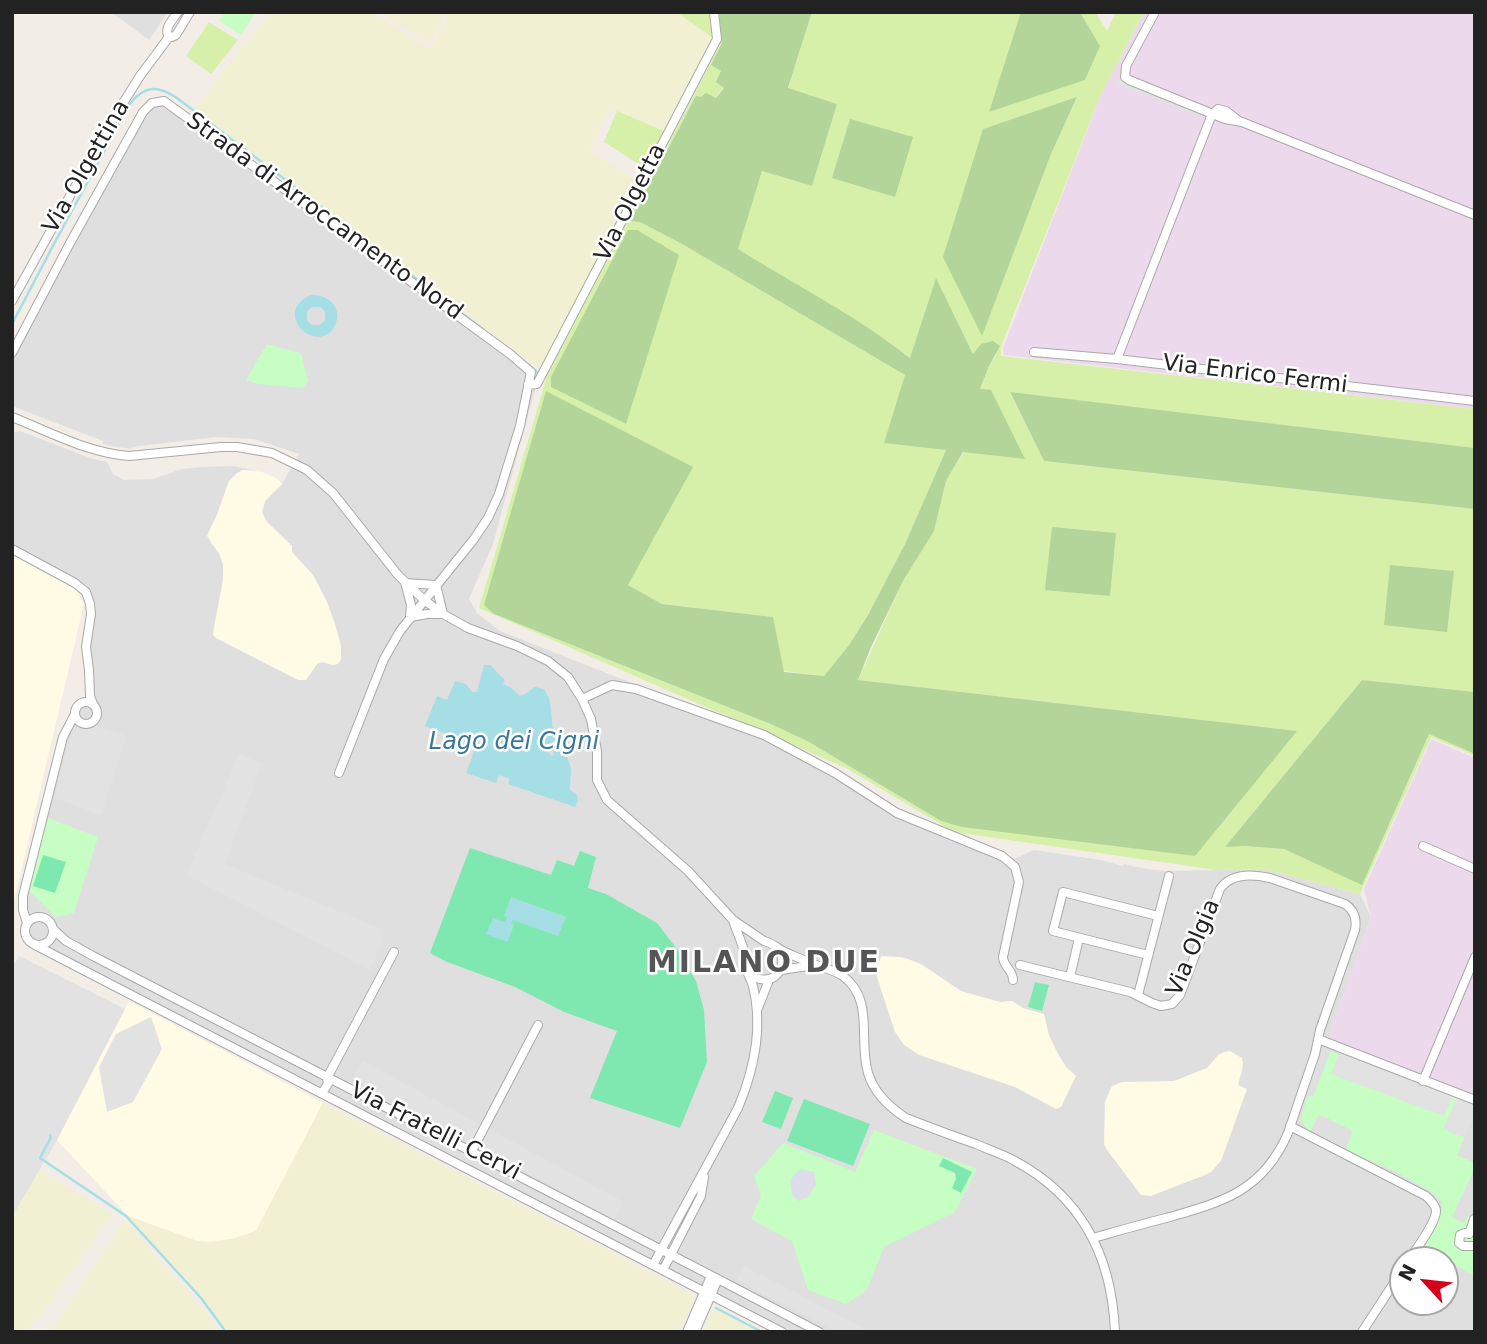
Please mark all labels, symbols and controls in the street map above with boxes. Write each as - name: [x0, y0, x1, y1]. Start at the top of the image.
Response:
- street label: Via Olgettina: [38, 95, 136, 239]
- street label: Strada di Arroccamento Nord: [180, 107, 468, 327]
- street label: Via Olgetta: [590, 140, 672, 266]
- street label: Via Enrico Fermi: [1161, 350, 1349, 400]
- water label: Lago dei Cigni: [429, 729, 599, 757]
- street label: Via Olgia: [1161, 895, 1227, 1001]
- district label: MILANO DUE: [648, 946, 880, 982]
- street label: Via Fratelli Cervi: [345, 1077, 525, 1187]
- north arrow: [1389, 1246, 1459, 1316]
- text: N: [1394, 1260, 1420, 1284]

